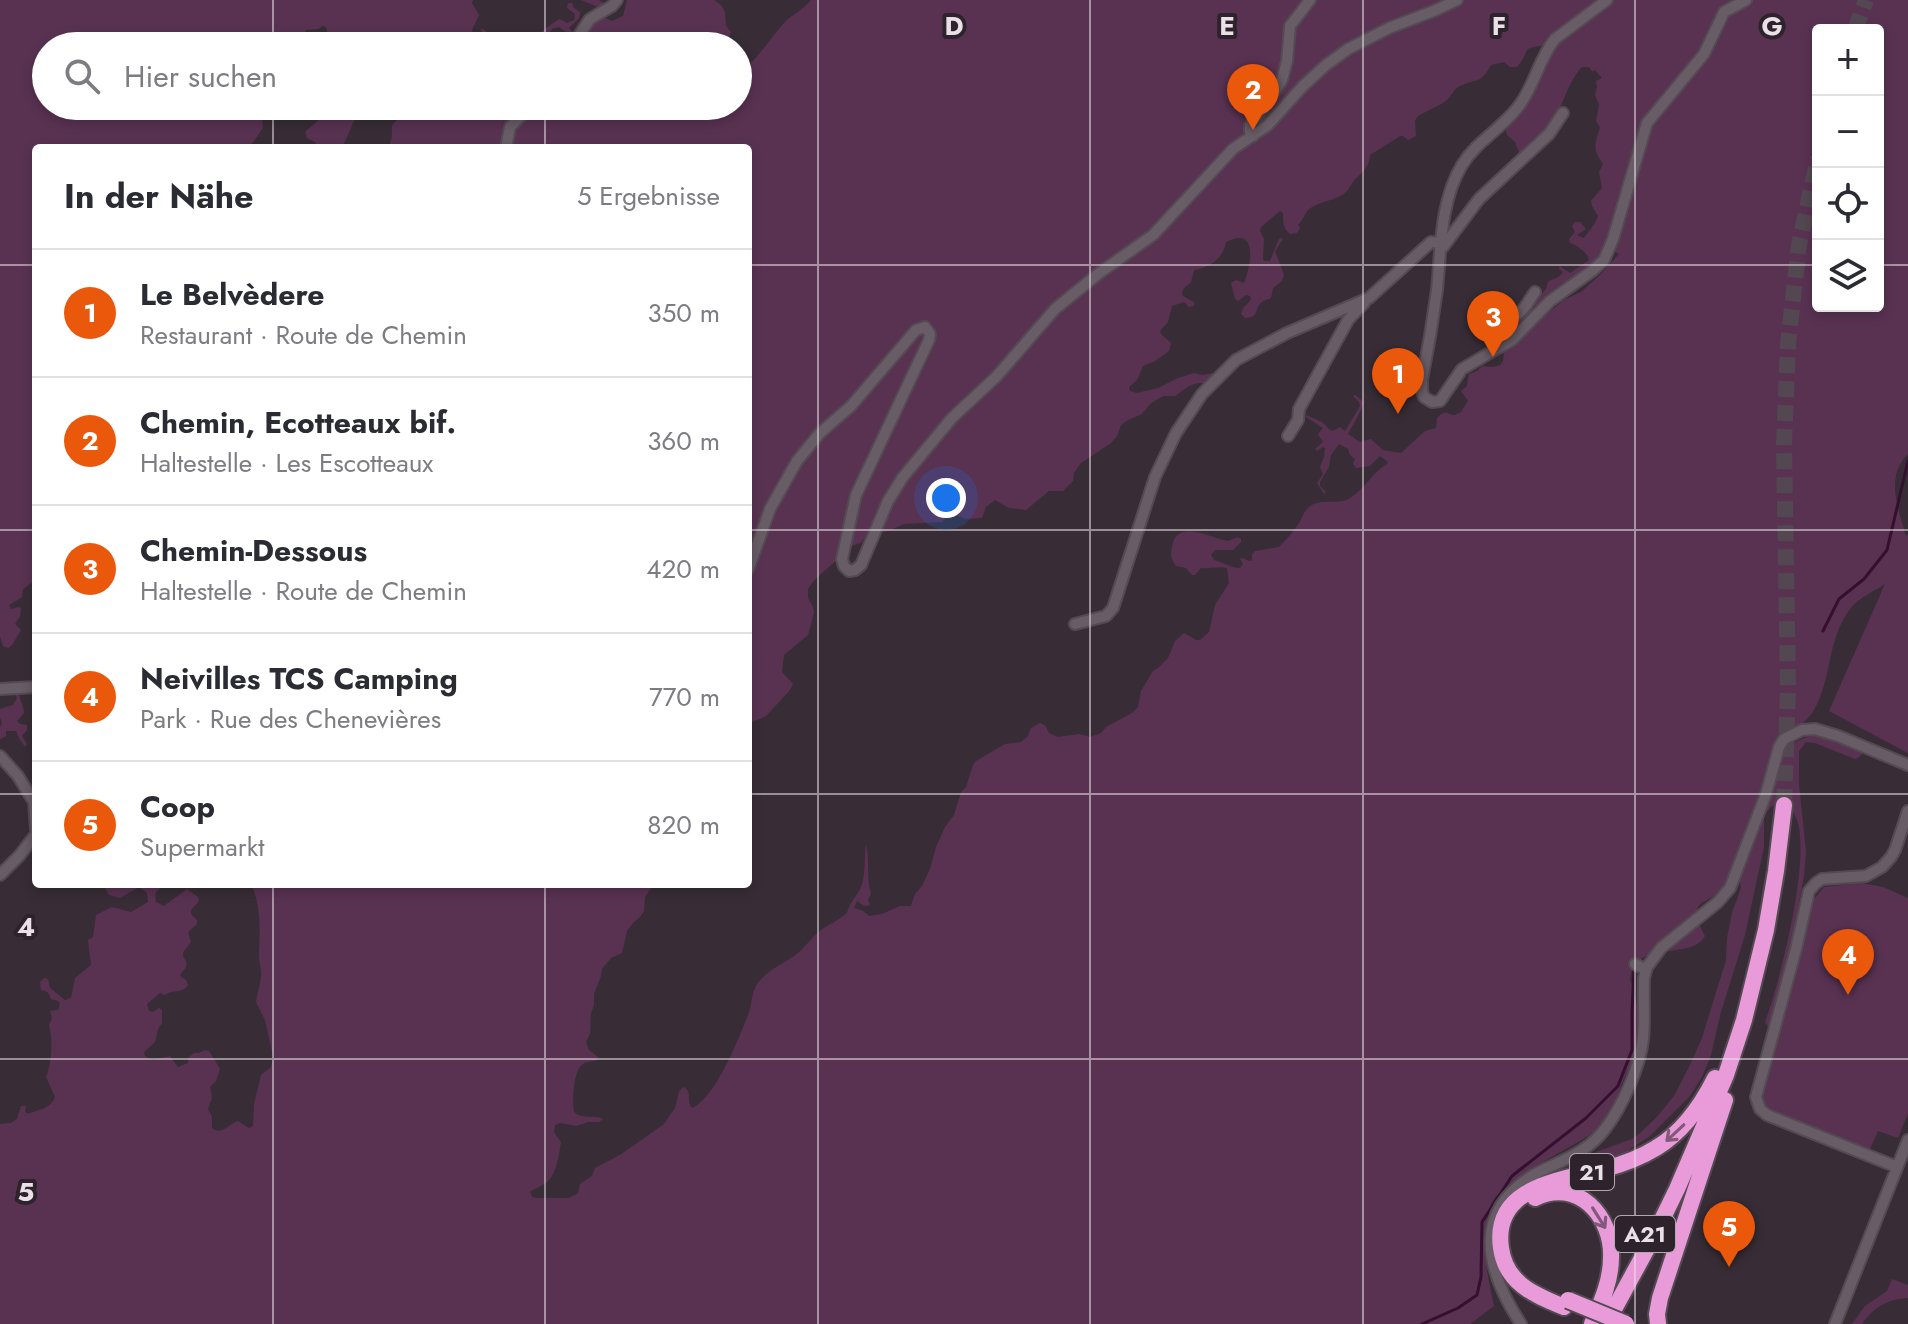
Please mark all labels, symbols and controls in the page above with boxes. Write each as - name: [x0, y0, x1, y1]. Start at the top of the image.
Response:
- text: D: [944, 7, 964, 45]
- text: E: [1219, 7, 1235, 45]
- text: F: [1492, 7, 1506, 45]
- text: G: [1761, 7, 1783, 45]
- map controls: [1812, 24, 1884, 312]
- button: +: [1812, 24, 1884, 96]
- search box: [32, 32, 752, 120]
- icon: search: [60, 54, 104, 98]
- text: Hier suchen: [124, 55, 277, 98]
- pin: 2: [1227, 64, 1279, 130]
- button: −: [1812, 96, 1884, 168]
- button: locate: [1812, 168, 1884, 240]
- text: In der Nähe: [64, 172, 254, 221]
- text: 5 Ergebnisse: [577, 177, 720, 215]
- button: layers: [1812, 240, 1884, 312]
- text: Le Belvèdere: [140, 273, 325, 316]
- pin: 3: [1467, 291, 1519, 357]
- text: 1: [83, 294, 97, 332]
- text: 350 m: [647, 294, 720, 332]
- text: Restaurant · Route de Chemin: [140, 316, 467, 354]
- pin: 1: [1372, 348, 1424, 414]
- text: Chemin, Ecotteaux bif.: [140, 401, 456, 444]
- text: 2: [81, 422, 99, 460]
- text: 360 m: [647, 422, 720, 460]
- text: Haltestelle · Les Escotteaux: [140, 444, 433, 482]
- your location: [926, 478, 966, 518]
- text: Chemin-Dessous: [140, 529, 367, 572]
- text: 3: [82, 550, 98, 588]
- text: 420 m: [646, 550, 720, 588]
- text: Haltestelle · Route de Chemin: [140, 572, 467, 610]
- text: Neivilles TCS Camping: [140, 657, 458, 700]
- text: 4: [81, 678, 99, 716]
- text: 770 m: [649, 678, 720, 716]
- text: Park · Rue des Chenevières: [140, 700, 441, 738]
- text: Coop: [140, 785, 215, 828]
- text: 5: [82, 806, 98, 844]
- text: 820 m: [647, 806, 720, 844]
- text: Supermarkt: [140, 828, 264, 866]
- text: 4: [17, 908, 35, 946]
- pin: 4: [1822, 929, 1874, 995]
- one-way arrow: [1665, 1124, 1685, 1142]
- road number: 21: [1570, 1154, 1614, 1190]
- text: 5: [18, 1173, 34, 1211]
- pin: 5: [1703, 1201, 1755, 1267]
- one-way arrow: [1591, 1207, 1608, 1229]
- road number: A21: [1615, 1216, 1675, 1252]

